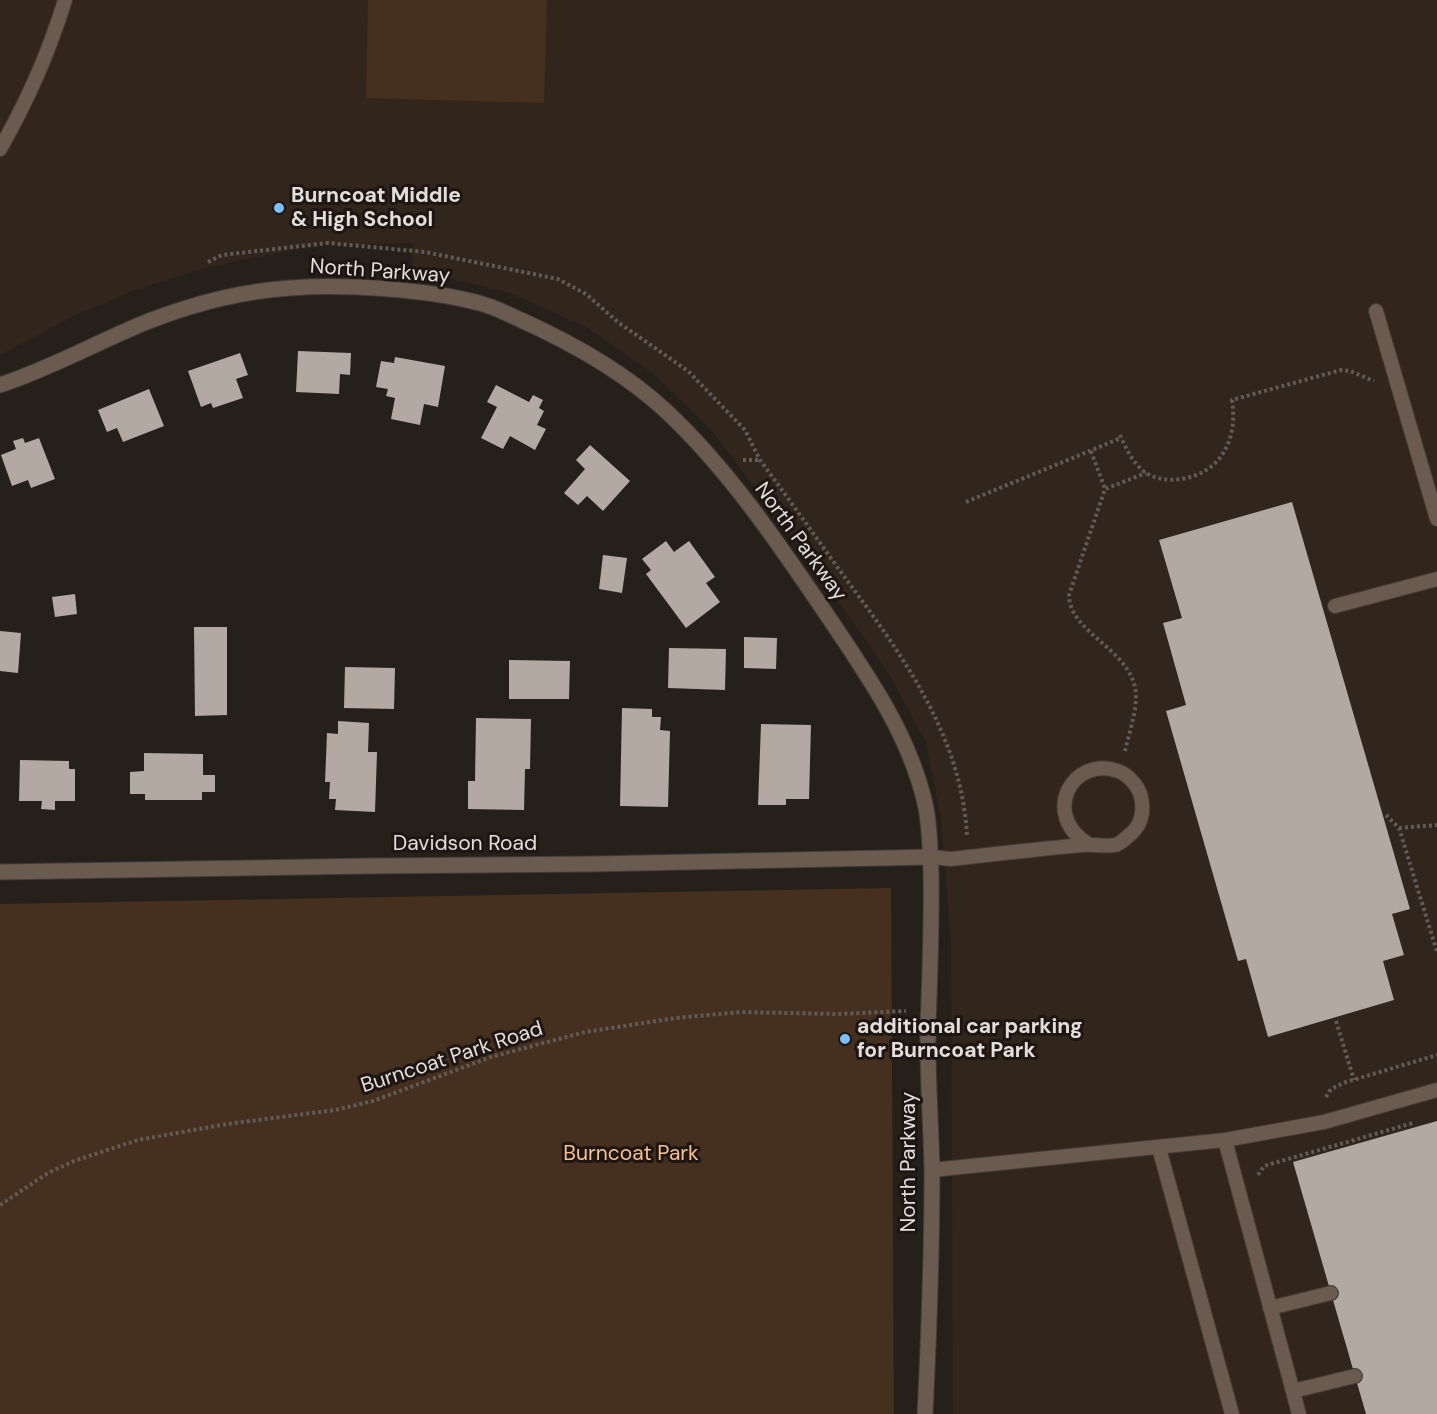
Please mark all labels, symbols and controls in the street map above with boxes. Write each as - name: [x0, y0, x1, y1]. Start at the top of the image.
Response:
- place label: Burncoat Middle & High School: [291, 183, 461, 233]
- marker: Burncoat Middle & High School: [272, 201, 286, 215]
- street label: North Parkway: [309, 255, 451, 289]
- street label: North Parkway: [749, 478, 851, 606]
- street label: Davidson Road: [393, 831, 537, 857]
- place label: additional car parking for Burncoat Park: [857, 1014, 1083, 1064]
- street label: Burncoat Park Road: [358, 1017, 546, 1099]
- marker: additional car parking for Burncoat Park: [838, 1032, 852, 1046]
- street label: North Parkway: [896, 1092, 922, 1232]
- park label: Burncoat Park: [563, 1141, 699, 1167]

